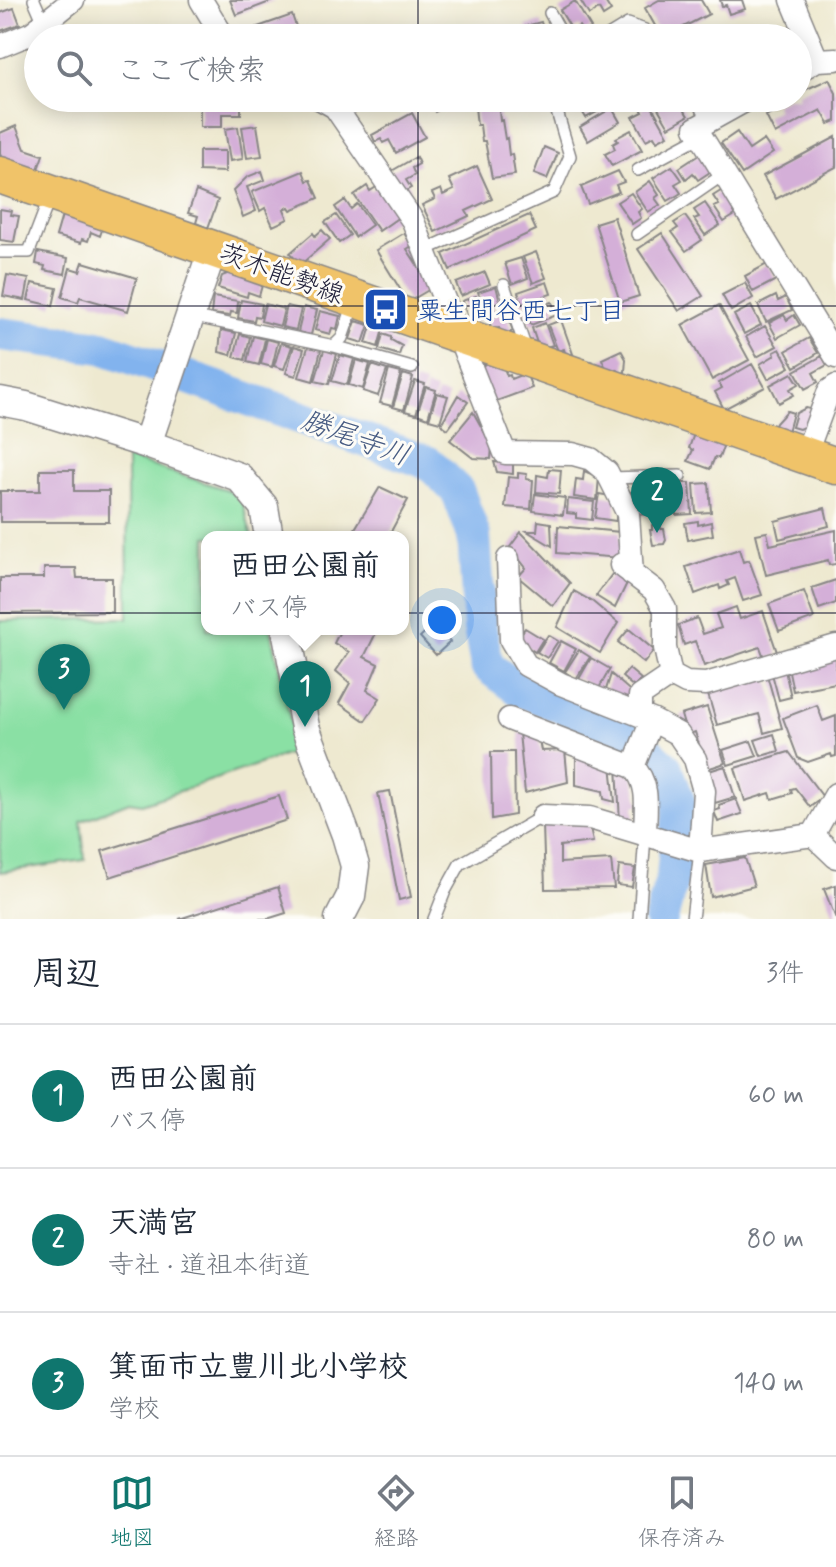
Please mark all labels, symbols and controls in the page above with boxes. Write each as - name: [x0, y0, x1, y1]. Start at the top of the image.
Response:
- search box: [24, 24, 812, 112]
- icon: search: [52, 46, 96, 90]
- text: ここで検索: [116, 52, 266, 91]
- street label: 茨木能勢線: [214, 237, 348, 313]
- bus stop icon: 粟生間谷西七丁目: [362, 286, 410, 334]
- place label: 粟生間谷西七丁目: [417, 295, 625, 329]
- water label: 勝尾寺川: [296, 403, 414, 476]
- pin: 2: [631, 467, 683, 533]
- popup: [201, 531, 409, 635]
- text: 西田公園前: [230, 547, 380, 586]
- text: バス停: [230, 592, 308, 626]
- your location: [422, 600, 462, 640]
- pin: 3: [38, 644, 90, 710]
- pin: 1: [279, 661, 331, 727]
- text: 周辺: [32, 952, 100, 997]
- text: 3件: [766, 957, 804, 991]
- text: 西田公園前: [108, 1060, 258, 1099]
- text: 1: [52, 1079, 64, 1113]
- text: 60 m: [748, 1079, 804, 1113]
- text: バス停: [108, 1105, 186, 1139]
- text: 天満宮: [108, 1204, 198, 1243]
- text: 2: [52, 1223, 64, 1257]
- text: 80 m: [747, 1223, 804, 1257]
- text: 寺社 · 道祖本街道: [108, 1249, 310, 1283]
- text: 箕面市立豊川北小学校: [108, 1348, 408, 1387]
- text: 3: [52, 1367, 64, 1401]
- text: 140 m: [733, 1367, 804, 1401]
- text: 学校: [108, 1393, 160, 1427]
- tab: 地図: [110, 1471, 154, 1553]
- tab: 経路: [374, 1471, 418, 1553]
- tab: 保存済み: [638, 1471, 726, 1553]

